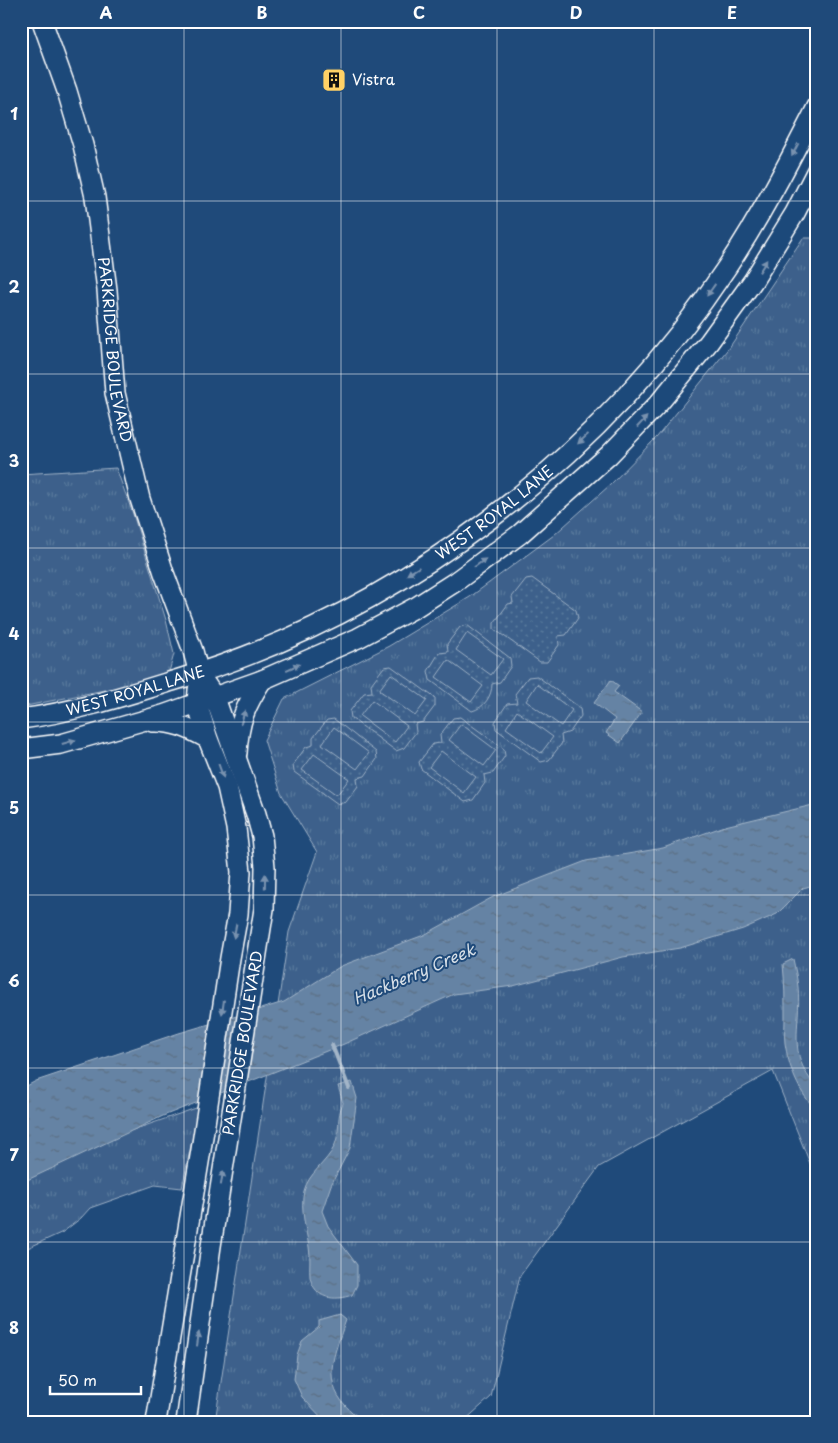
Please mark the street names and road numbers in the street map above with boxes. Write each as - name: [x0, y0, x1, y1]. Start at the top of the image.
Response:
- street label: PARKRIDGE BOULEVARD: [93, 255, 139, 444]
- street label: WEST ROYAL LANE: [430, 459, 558, 565]
- street label: WEST ROYAL LANE: [63, 659, 208, 721]
- street label: PARKRIDGE BOULEVARD: [216, 949, 267, 1137]

